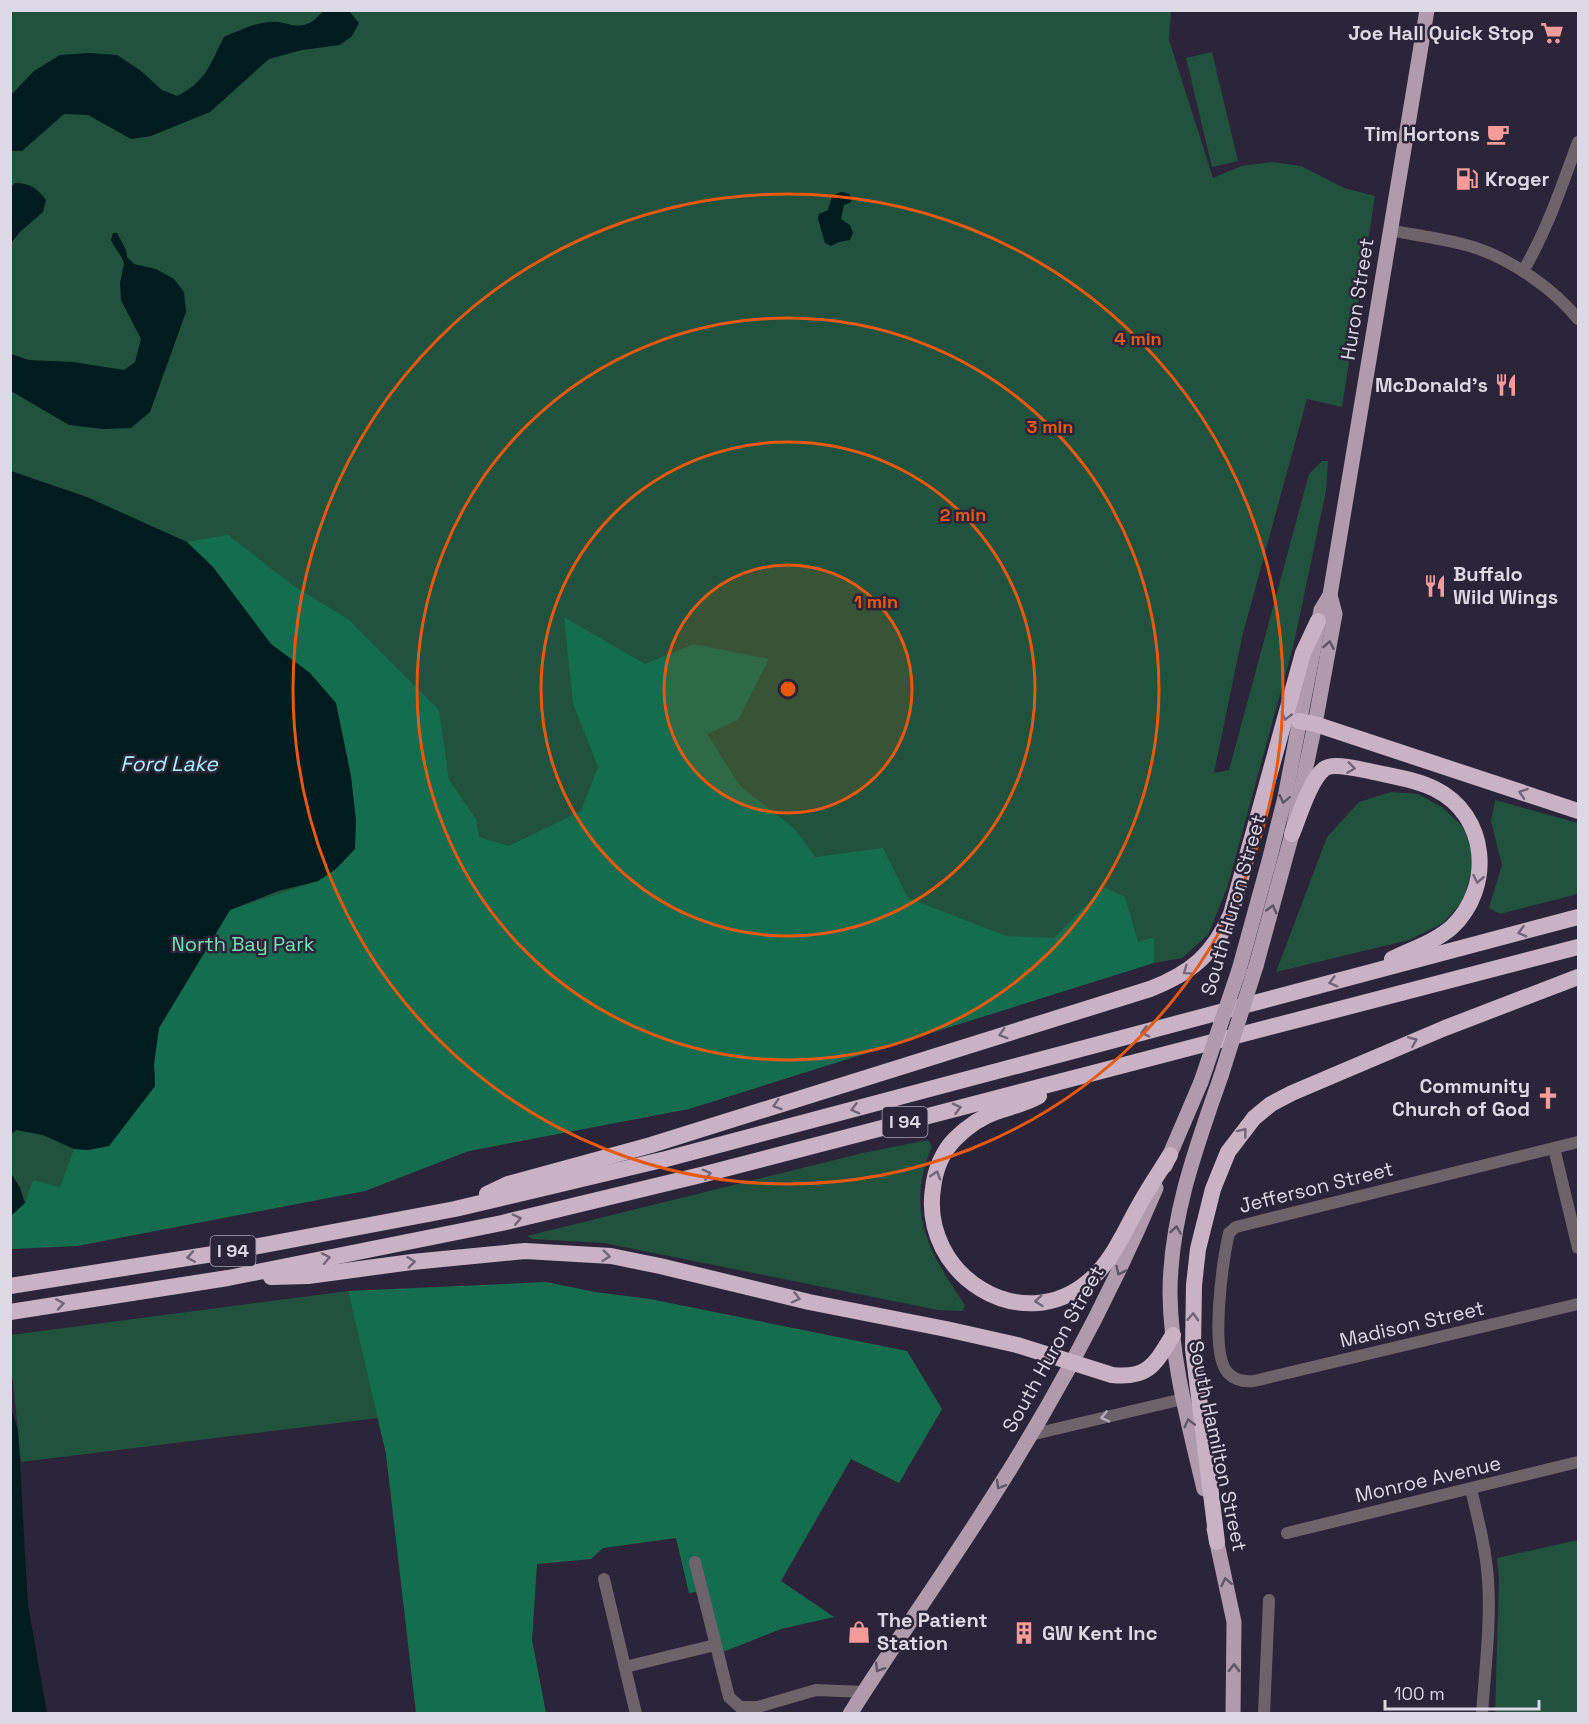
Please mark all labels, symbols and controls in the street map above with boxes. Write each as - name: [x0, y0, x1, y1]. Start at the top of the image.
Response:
- place label: Joe Hall Quick Stop: [1348, 20, 1534, 46]
- supermarket icon: Joe Hall Quick Stop: [1539, 20, 1565, 46]
- place label: Tim Hortons: [1364, 121, 1480, 147]
- cafe icon: Tim Hortons: [1485, 121, 1511, 147]
- fuel station icon: Kroger: [1454, 166, 1480, 192]
- place label: Kroger: [1485, 166, 1550, 192]
- street label: Huron Street: [1335, 236, 1379, 362]
- text: 4 min: [1114, 327, 1162, 350]
- place label: McDonald's: [1375, 372, 1488, 398]
- restaurant icon: McDonald's: [1493, 372, 1519, 398]
- text: 3 min: [1027, 415, 1073, 438]
- text: 2 min: [940, 503, 986, 526]
- place label: Buffalo Wild Wings: [1453, 561, 1558, 610]
- restaurant icon: Buffalo Wild Wings: [1422, 573, 1448, 599]
- text: 1 min: [854, 590, 898, 613]
- one-way arrow: [1323, 641, 1335, 650]
- centre of rings: [778, 679, 798, 699]
- one-way arrow: [1281, 710, 1293, 720]
- water label: Ford Lake: [120, 750, 219, 777]
- one-way arrow: [1347, 762, 1356, 774]
- one-way arrow: [1518, 787, 1529, 800]
- one-way arrow: [1278, 794, 1291, 804]
- street label: South Huron Street: [1195, 812, 1271, 998]
- one-way arrow: [1472, 874, 1485, 884]
- one-way arrow: [1264, 904, 1277, 914]
- one-way arrow: [1517, 925, 1527, 938]
- park label: North Bay Park: [171, 931, 315, 957]
- one-way arrow: [1182, 964, 1193, 975]
- one-way arrow: [1328, 974, 1338, 987]
- one-way arrow: [1140, 1024, 1150, 1037]
- one-way arrow: [998, 1027, 1009, 1039]
- one-way arrow: [1407, 1036, 1418, 1048]
- place label: Community Church of God: [1392, 1073, 1530, 1122]
- church icon: Community Church of God: [1535, 1085, 1561, 1111]
- one-way arrow: [772, 1098, 783, 1110]
- one-way arrow: [850, 1101, 860, 1114]
- one-way arrow: [952, 1103, 962, 1116]
- road number: I 94: [882, 1107, 928, 1137]
- one-way arrow: [1236, 1127, 1247, 1138]
- street label: Jefferson Street: [1236, 1155, 1396, 1219]
- one-way arrow: [702, 1168, 712, 1181]
- one-way arrow: [929, 1170, 941, 1181]
- one-way arrow: [512, 1214, 522, 1227]
- one-way arrow: [1170, 1226, 1182, 1235]
- road number: I 94: [210, 1236, 256, 1266]
- one-way arrow: [601, 1249, 610, 1262]
- one-way arrow: [186, 1251, 196, 1263]
- one-way arrow: [321, 1252, 331, 1265]
- one-way arrow: [407, 1257, 416, 1269]
- street label: South Huron Street: [996, 1261, 1110, 1437]
- one-way arrow: [1116, 1264, 1127, 1275]
- one-way arrow: [791, 1291, 801, 1304]
- one-way arrow: [1035, 1294, 1044, 1307]
- street label: Madison Street: [1337, 1295, 1487, 1353]
- one-way arrow: [56, 1298, 65, 1310]
- one-way arrow: [1186, 1312, 1199, 1321]
- street label: South Hamilton Street: [1183, 1338, 1253, 1554]
- one-way arrow: [1101, 1410, 1111, 1423]
- one-way arrow: [1183, 1419, 1196, 1429]
- street label: Monroe Avenue: [1353, 1450, 1503, 1508]
- one-way arrow: [996, 1479, 1007, 1489]
- one-way arrow: [1220, 1577, 1233, 1587]
- place label: The Patient Station: [877, 1607, 988, 1656]
- shop icon: The Patient Station: [846, 1619, 872, 1645]
- building icon: GW Kent Inc: [1011, 1620, 1037, 1646]
- place label: GW Kent Inc: [1042, 1620, 1158, 1646]
- one-way arrow: [875, 1662, 887, 1672]
- one-way arrow: [1228, 1663, 1241, 1672]
- scale bar: [1385, 1673, 1540, 1711]
- text: 100 m: [1394, 1682, 1445, 1705]

